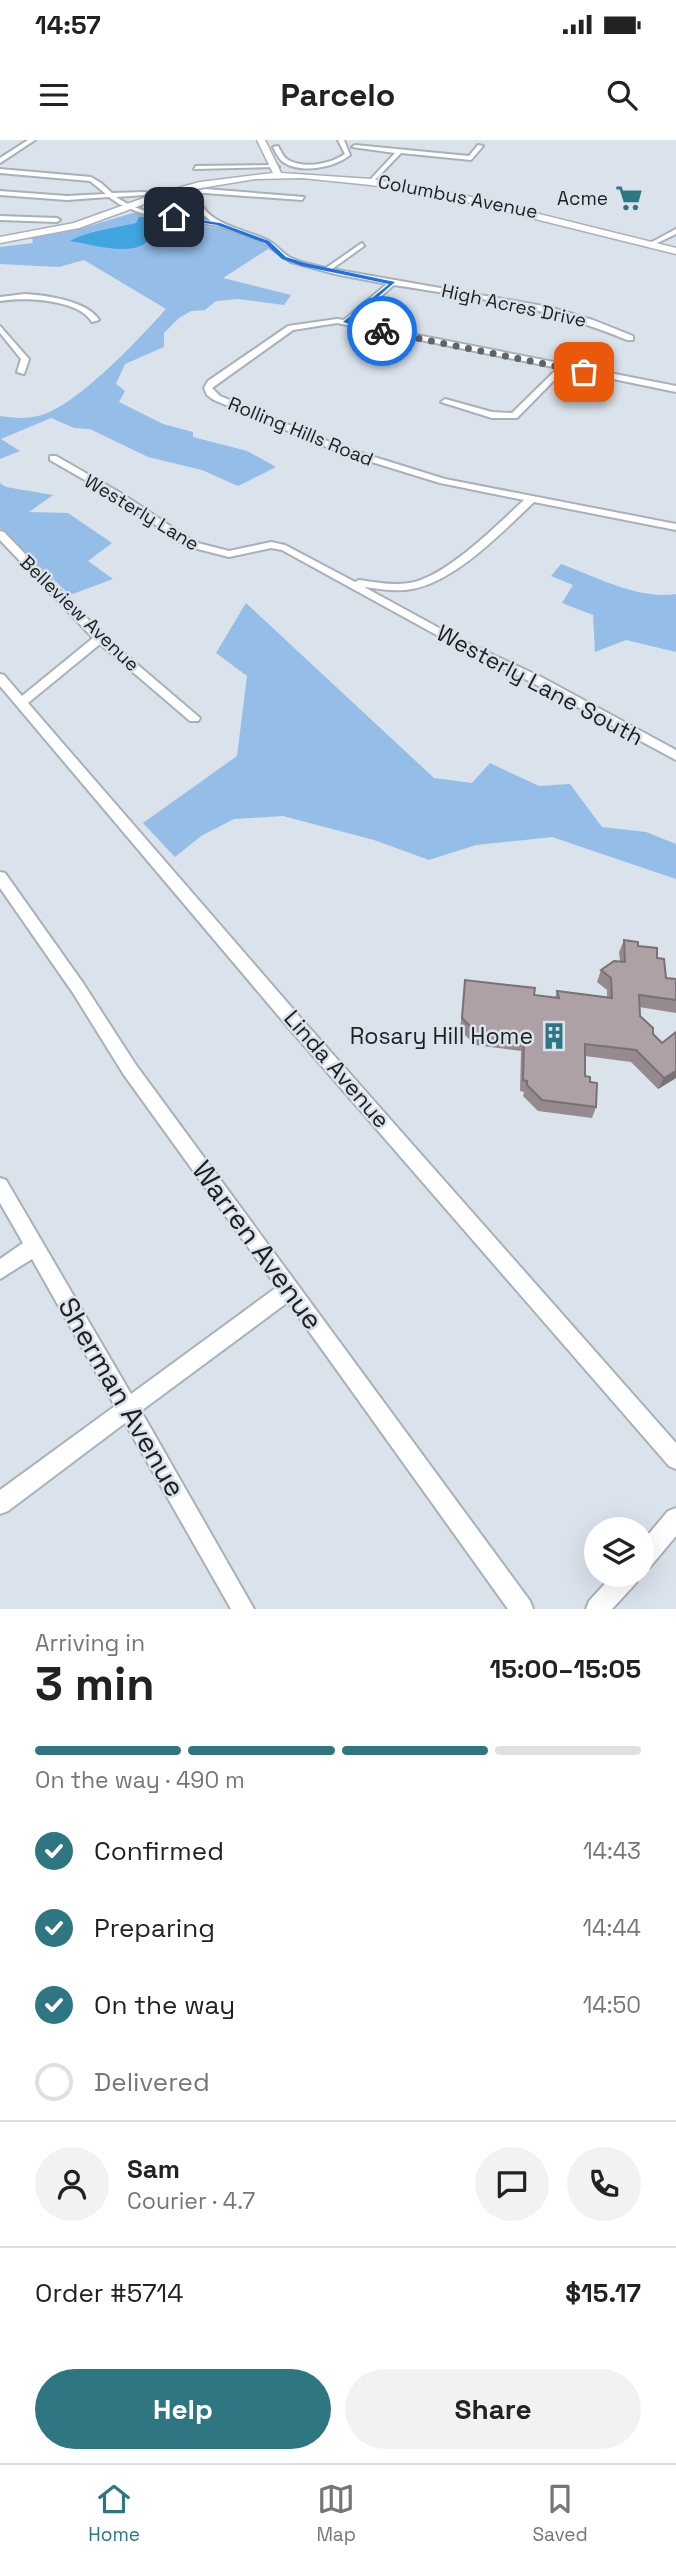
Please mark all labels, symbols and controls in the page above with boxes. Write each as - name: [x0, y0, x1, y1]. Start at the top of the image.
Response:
- text: 14:57: [35, 8, 101, 42]
- text: Parcelo: [281, 75, 395, 115]
- icon: menu: [35, 76, 73, 114]
- icon: search: [603, 76, 641, 114]
- street label: Columbus Avenue: [376, 169, 540, 224]
- supermarket icon: Acme: [614, 183, 644, 213]
- place label: Acme: [557, 186, 608, 211]
- pin: [144, 187, 204, 247]
- icon: home: [155, 198, 193, 236]
- street label: High Acres Drive: [439, 278, 589, 333]
- courier: [347, 296, 417, 366]
- icon: bike: [363, 312, 401, 350]
- pin: [554, 342, 614, 402]
- icon: bag: [565, 353, 603, 391]
- street label: Rolling Hills Road: [225, 391, 377, 472]
- street label: Westerly Lane: [80, 468, 204, 557]
- street label: Belleview Avenue: [15, 550, 145, 677]
- street label: Westerly Lane South: [431, 618, 649, 752]
- street label: Linda Avenue: [277, 1004, 397, 1134]
- place label: Rosary Hill Home: [350, 1021, 533, 1051]
- building icon: Rosary Hill Home: [539, 1021, 569, 1051]
- street label: Warren Avenue: [185, 1153, 331, 1337]
- street label: Sherman Avenue: [50, 1291, 194, 1503]
- map controls: [584, 1517, 654, 1587]
- button: layers: [584, 1517, 654, 1587]
- text: Arriving in: [35, 1628, 145, 1658]
- text: 15:00–15:05: [489, 1652, 641, 1686]
- text: 3 min: [35, 1655, 155, 1713]
- text: On the way · 490 m: [35, 1765, 245, 1795]
- icon: check: [35, 1832, 73, 1870]
- text: Confirmed: [94, 1834, 224, 1868]
- text: 14:43: [583, 1836, 641, 1866]
- icon: check: [35, 1909, 73, 1947]
- text: Preparing: [94, 1911, 215, 1945]
- text: 14:44: [582, 1913, 641, 1943]
- icon: check: [35, 1986, 73, 2024]
- text: On the way: [94, 1988, 235, 2022]
- text: 14:50: [583, 1990, 641, 2020]
- text: Delivered: [94, 2065, 210, 2099]
- button: person: [35, 2147, 109, 2221]
- button: chat: [475, 2147, 549, 2221]
- button: phone: [567, 2147, 641, 2221]
- text: Sam: [127, 2152, 180, 2186]
- text: Courier · 4.7: [127, 2186, 255, 2216]
- text: Order #5714: [35, 2276, 183, 2310]
- text: $15.17: [565, 2276, 641, 2310]
- button: Help: [35, 2369, 331, 2449]
- button: Share: [345, 2369, 641, 2449]
- tab: Home: [88, 2480, 140, 2547]
- tab: Map: [316, 2480, 356, 2547]
- tab: Saved: [532, 2480, 588, 2547]

